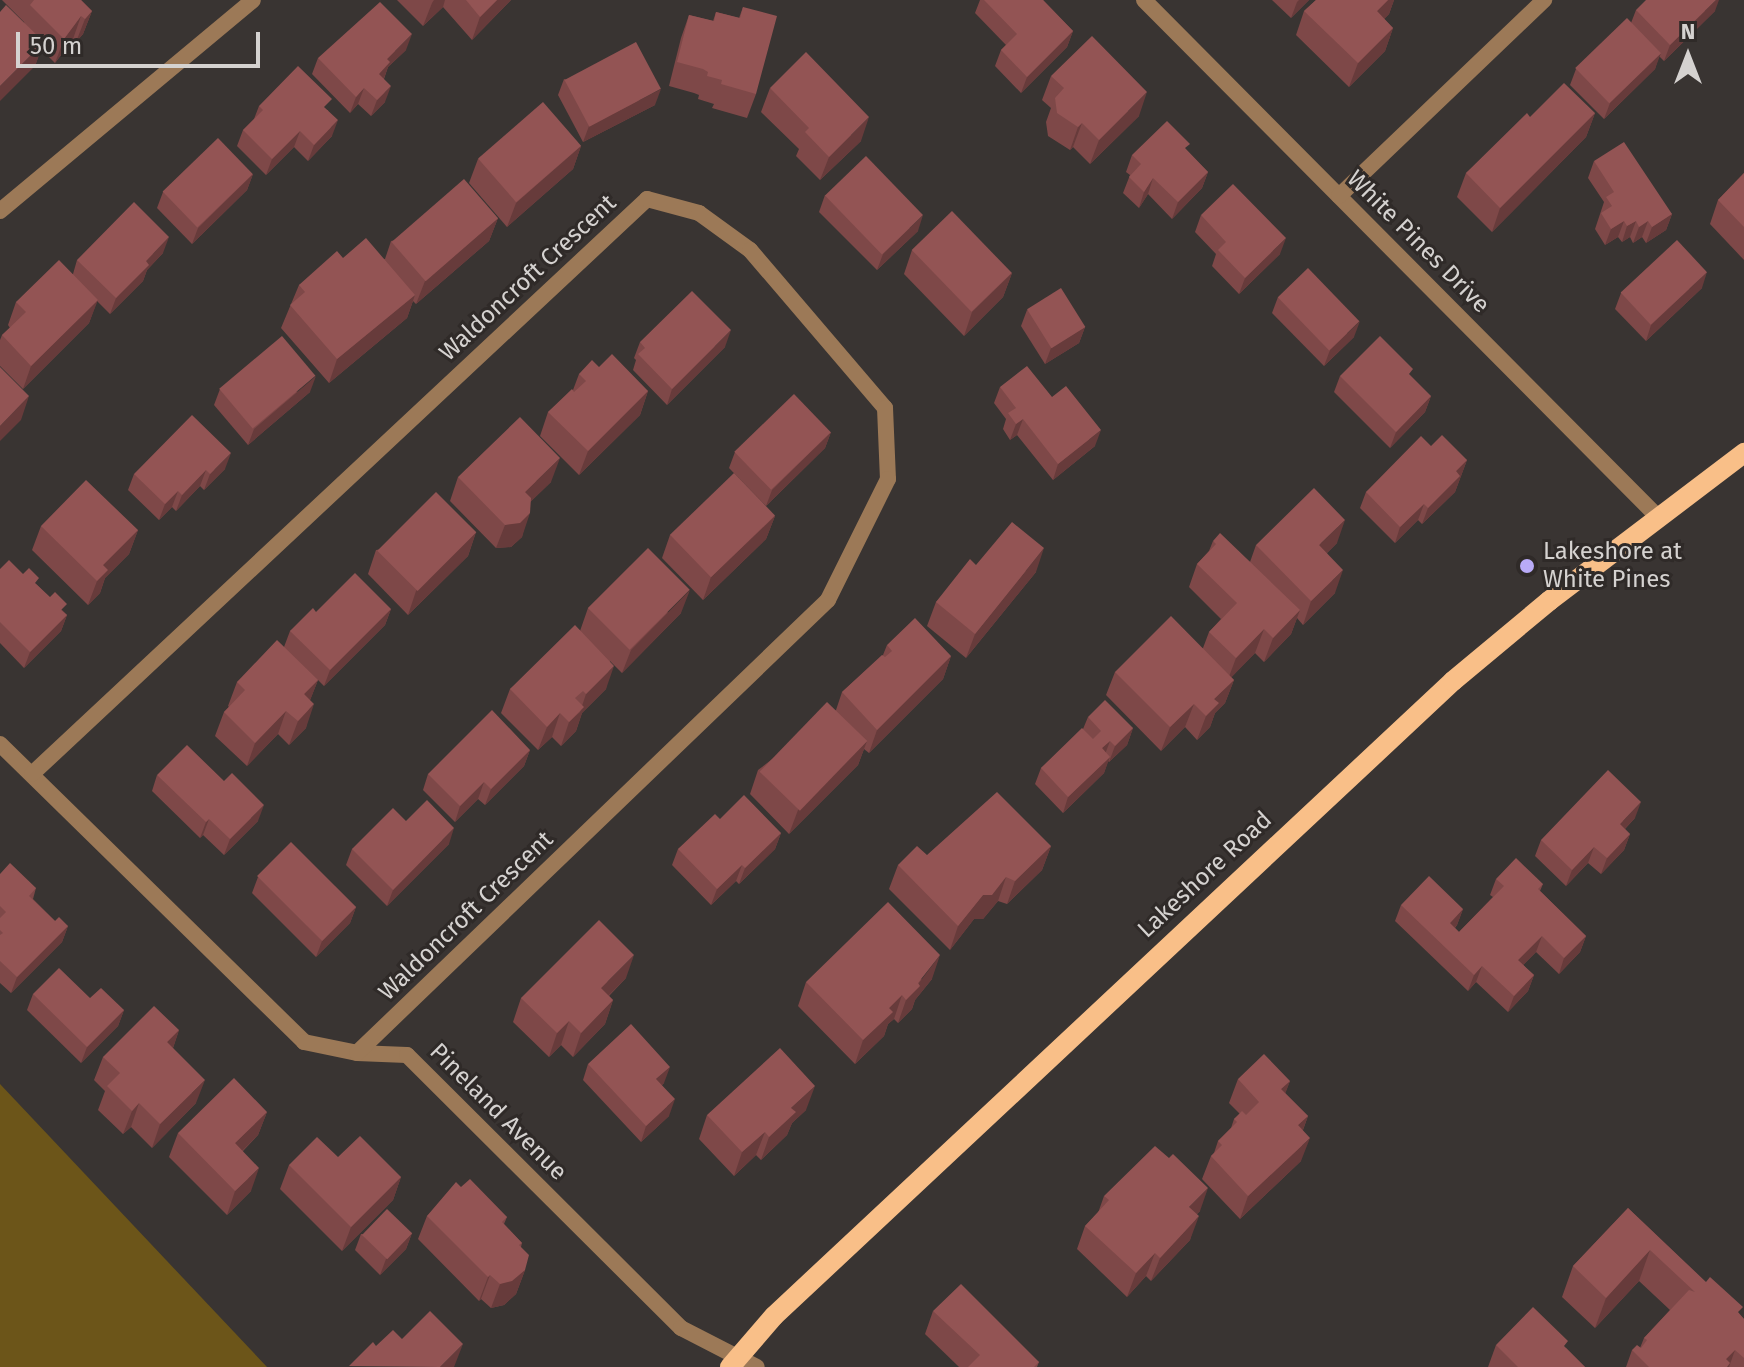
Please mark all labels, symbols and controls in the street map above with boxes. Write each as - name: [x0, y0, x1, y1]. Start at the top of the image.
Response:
- scale bar: [20, 16, 264, 66]
- north arrow: [1648, 16, 1728, 96]
- text: N: [1681, 18, 1695, 45]
- text: 50 m: [30, 32, 82, 60]
- street label: White Pines Drive: [1341, 165, 1495, 319]
- street label: Waldoncroft Crescent: [434, 189, 622, 367]
- place label: Lakeshore at White Pines: [1543, 538, 1682, 594]
- marker: Lakeshore at White Pines: [1518, 557, 1536, 575]
- street label: Lakeshore Road: [1132, 806, 1278, 944]
- street label: Waldoncroft Crescent: [373, 825, 559, 1007]
- street label: Pineland Avenue: [423, 1037, 573, 1187]

